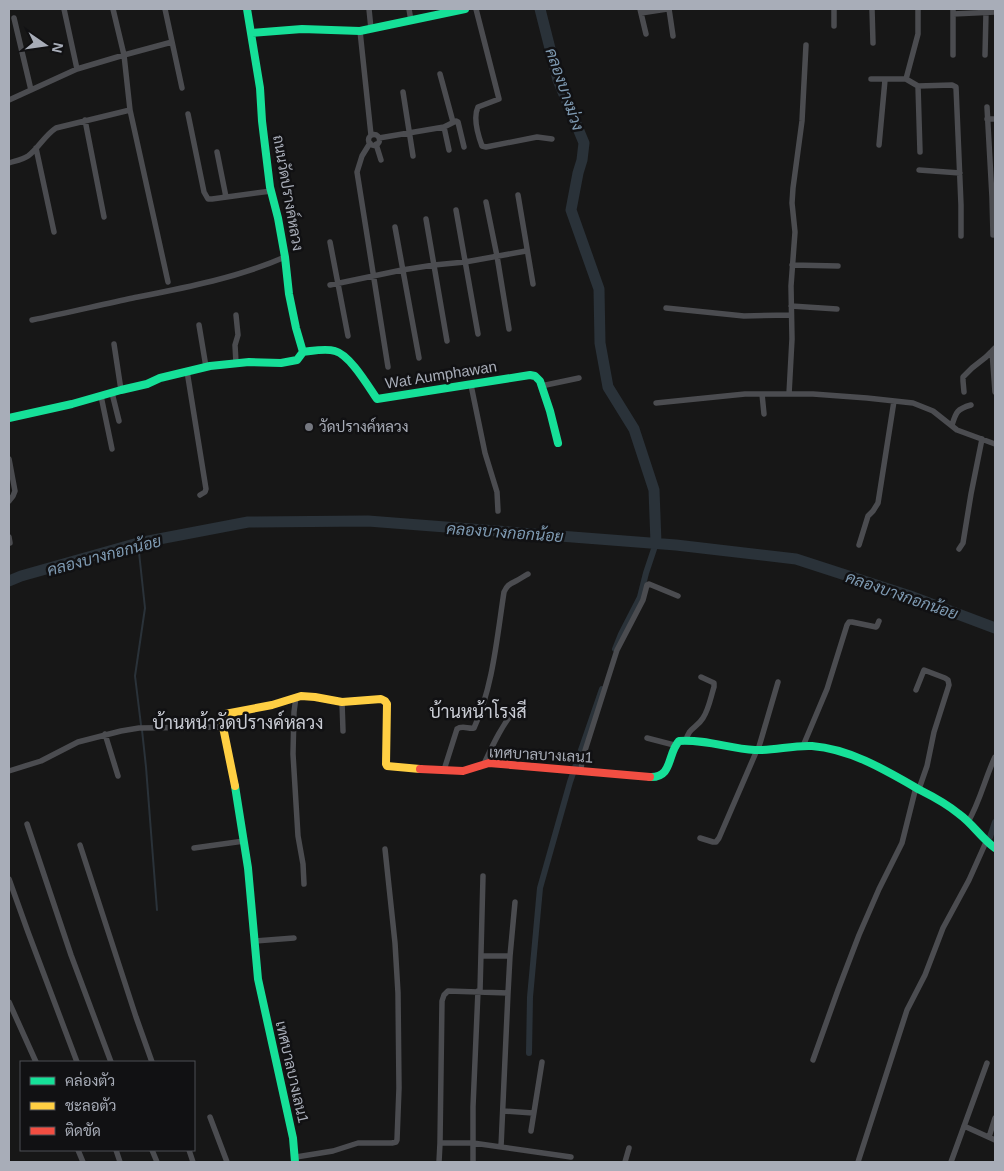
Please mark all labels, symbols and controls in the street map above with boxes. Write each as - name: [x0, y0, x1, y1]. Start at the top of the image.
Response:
- north arrow: [20, 20, 70, 70]
- text: N: [49, 41, 67, 55]
- water label: คลองบางม่วง: [542, 45, 588, 133]
- street label: ถนนวัดปรางค์หลวง: [270, 133, 308, 252]
- street label: Wat Aumphawan: [384, 357, 498, 392]
- place label: วัดปรางค์หลวง: [319, 417, 409, 435]
- marker: วัดปรางค์หลวง: [303, 421, 315, 433]
- water label: คลองบางกอกน้อย: [446, 517, 564, 545]
- water label: คลองบางกอกน้อย: [44, 529, 163, 579]
- water label: คลองบางกอกน้อย: [844, 565, 961, 623]
- district label: บ้านหน้าโรงสี: [429, 699, 527, 722]
- district label: บ้านหน้าวัดปรางค์หลวง: [153, 710, 323, 733]
- street label: เทศบาลบางเลน1: [489, 743, 594, 766]
- street label: เทศบาลบางเลน1: [272, 1019, 312, 1125]
- legend: [20, 1061, 195, 1151]
- text: คล่องตัว: [65, 1071, 115, 1089]
- text: ชะลอตัว: [65, 1097, 116, 1114]
- text: ติดขัด: [65, 1122, 101, 1139]

